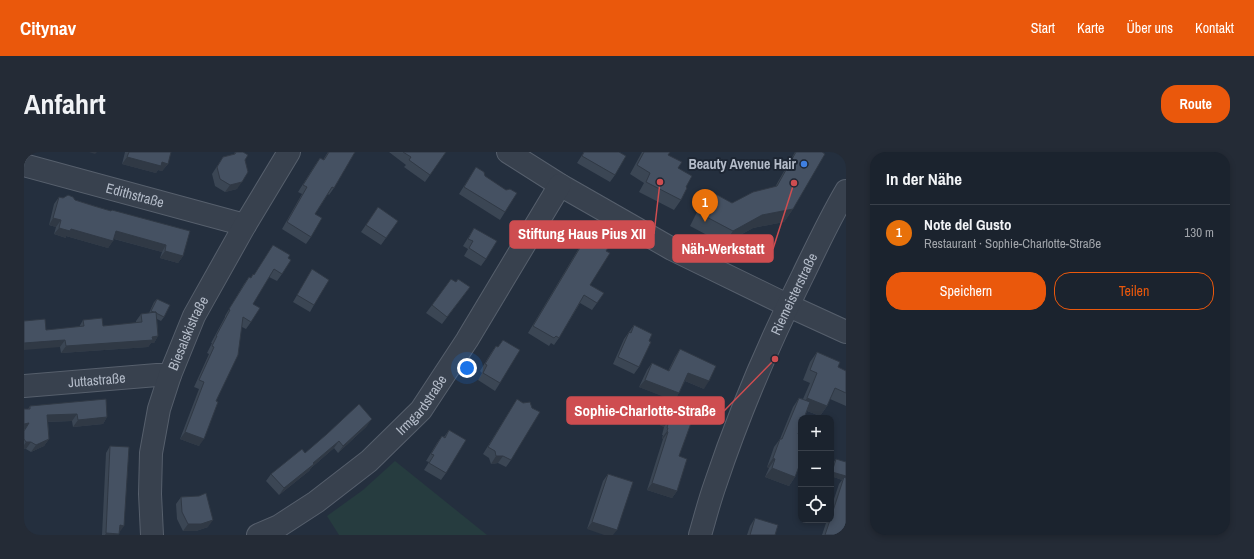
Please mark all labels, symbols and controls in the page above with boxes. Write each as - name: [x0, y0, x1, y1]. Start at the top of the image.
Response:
- text: Citynav: [20, 15, 76, 41]
- text: Start: [1031, 19, 1055, 37]
- text: Karte: [1077, 19, 1104, 37]
- text: Über uns: [1126, 19, 1173, 37]
- text: Kontakt: [1195, 19, 1234, 37]
- text: Anfahrt: [24, 85, 106, 123]
- button: Route: [1161, 85, 1230, 123]
- place label: Beauty Avenue Hair: [688, 155, 797, 173]
- marker: Beauty Avenue Hair: [799, 159, 809, 169]
- text: In der Nähe: [886, 167, 962, 190]
- street label: Edithstraße: [104, 179, 166, 212]
- pin: 1: [692, 189, 718, 222]
- text: Note del Gusto: [924, 214, 1011, 235]
- callout: Stiftung Haus Pius XII: [510, 221, 654, 248]
- text: Stiftung Haus Pius XII: [518, 223, 646, 244]
- text: 1: [896, 224, 902, 241]
- text: 130 m: [1184, 224, 1214, 241]
- callout: Näh-Werkstatt: [673, 235, 773, 262]
- text: Restaurant · Sophie-Charlotte-Straße: [924, 235, 1101, 252]
- text: Näh-Werkstatt: [681, 238, 765, 259]
- street label: Riemeisterstraße: [767, 250, 821, 338]
- button: Speichern: [886, 272, 1046, 310]
- button: Teilen: [1054, 272, 1214, 310]
- street label: Biesalskistraße: [164, 293, 212, 373]
- your location: [457, 358, 477, 378]
- street label: Juttastraße: [67, 369, 126, 391]
- street label: Irmgardstraße: [392, 371, 451, 439]
- callout: Sophie-Charlotte-Straße: [567, 397, 724, 424]
- text: Sophie-Charlotte-Straße: [574, 400, 716, 421]
- map controls: [798, 415, 834, 523]
- button: +: [798, 415, 834, 451]
- button: −: [798, 451, 834, 487]
- button: locate: [798, 487, 834, 523]

